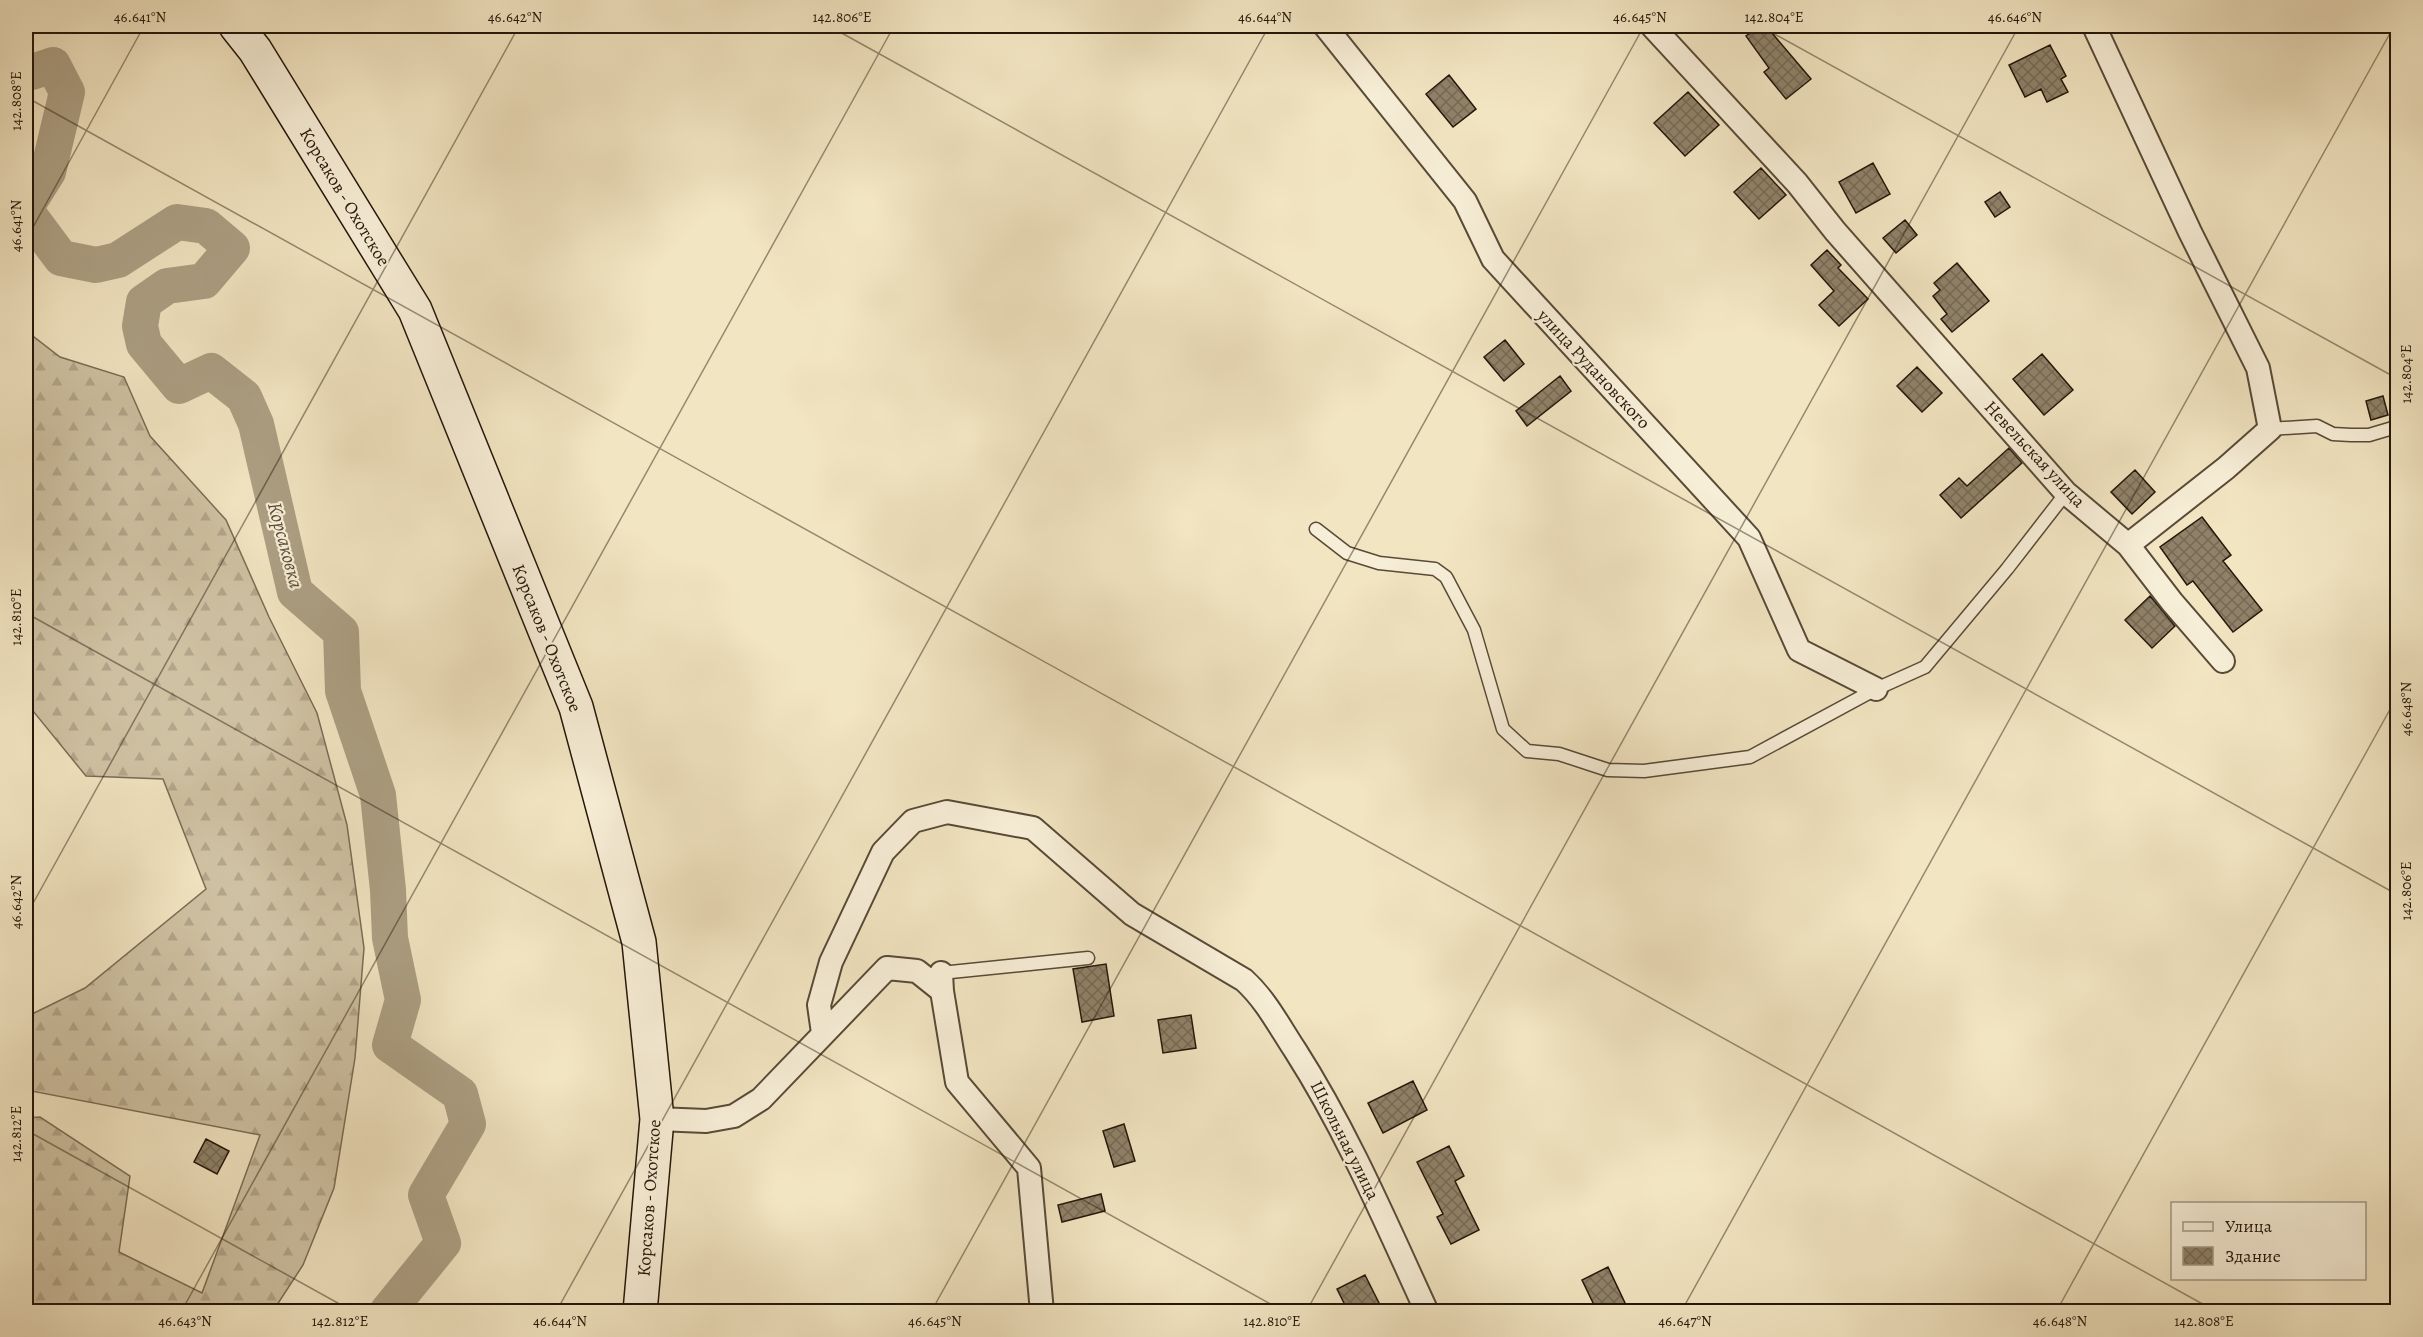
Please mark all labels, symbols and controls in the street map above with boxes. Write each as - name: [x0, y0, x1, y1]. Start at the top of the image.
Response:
- text: 46.641°N: [114, 7, 166, 27]
- text: 46.642°N: [488, 7, 542, 27]
- text: 142.806°E: [812, 7, 872, 27]
- text: 46.644°N: [1238, 7, 1292, 27]
- text: 46.645°N: [1613, 7, 1667, 27]
- text: 142.804°E: [1744, 7, 1804, 27]
- text: 46.646°N: [1988, 7, 2042, 27]
- text: 142.808°E: [6, 71, 26, 131]
- street label: Корсаков - Охотское: [294, 123, 396, 271]
- text: 46.641°N: [6, 200, 26, 252]
- street label: улица Рудановского: [1532, 303, 1656, 434]
- text: 142.804°E: [2396, 344, 2416, 404]
- street label: Невельская улица: [1979, 395, 2091, 513]
- water label: Корсаковка: [261, 499, 310, 591]
- street label: Корсаков - Охотское: [506, 561, 588, 715]
- text: 142.810°E: [6, 588, 26, 646]
- text: 46.648°N: [2396, 681, 2416, 736]
- text: 142.806°E: [2396, 861, 2416, 921]
- text: 46.642°N: [6, 875, 26, 929]
- street label: Школьная улица: [1305, 1076, 1386, 1204]
- text: 142.812°E: [6, 1106, 26, 1162]
- street label: Корсаков - Охотское: [632, 1119, 666, 1277]
- legend: [2171, 1202, 2366, 1280]
- text: Улица: [2225, 1214, 2273, 1238]
- text: Здание: [2225, 1244, 2281, 1268]
- text: 46.643°N: [158, 1311, 212, 1331]
- text: 142.812°E: [312, 1311, 368, 1331]
- text: 46.644°N: [533, 1311, 587, 1331]
- text: 46.645°N: [908, 1311, 962, 1331]
- text: 142.810°E: [1243, 1311, 1301, 1331]
- text: 46.647°N: [1658, 1311, 1712, 1331]
- text: 46.648°N: [2033, 1311, 2088, 1331]
- text: 142.808°E: [2174, 1311, 2234, 1331]

